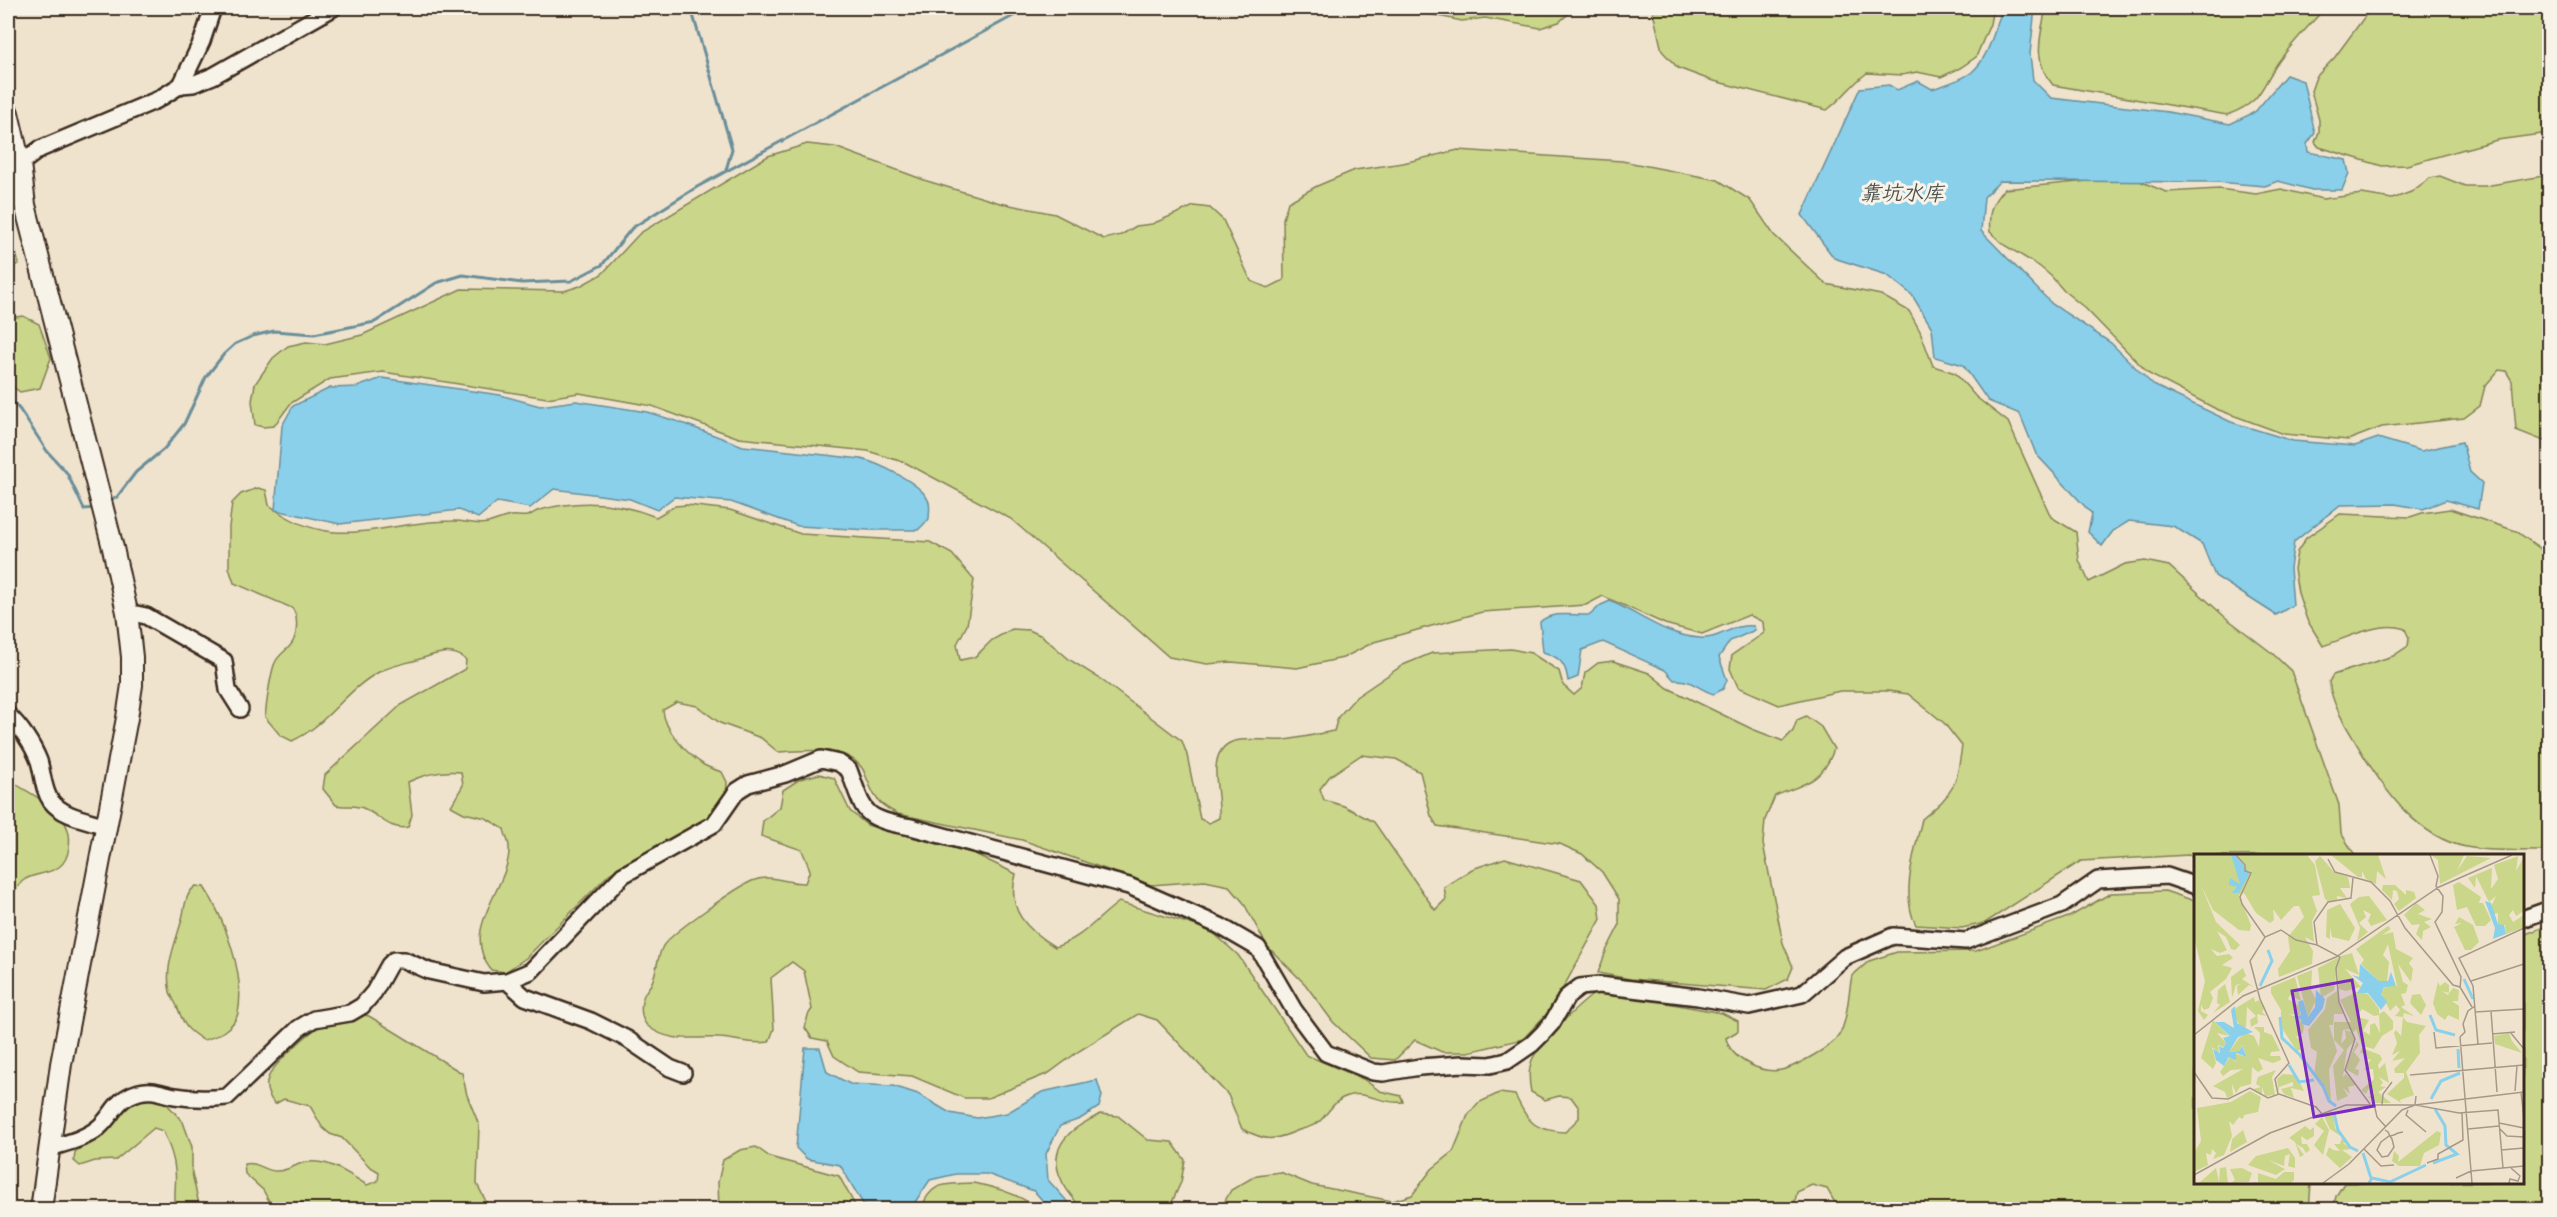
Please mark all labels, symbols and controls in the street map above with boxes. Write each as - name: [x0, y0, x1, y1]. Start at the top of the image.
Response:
- water label: 靠坑水库: [1860, 178, 1946, 211]
- inset map: [2194, 854, 2524, 1184]

